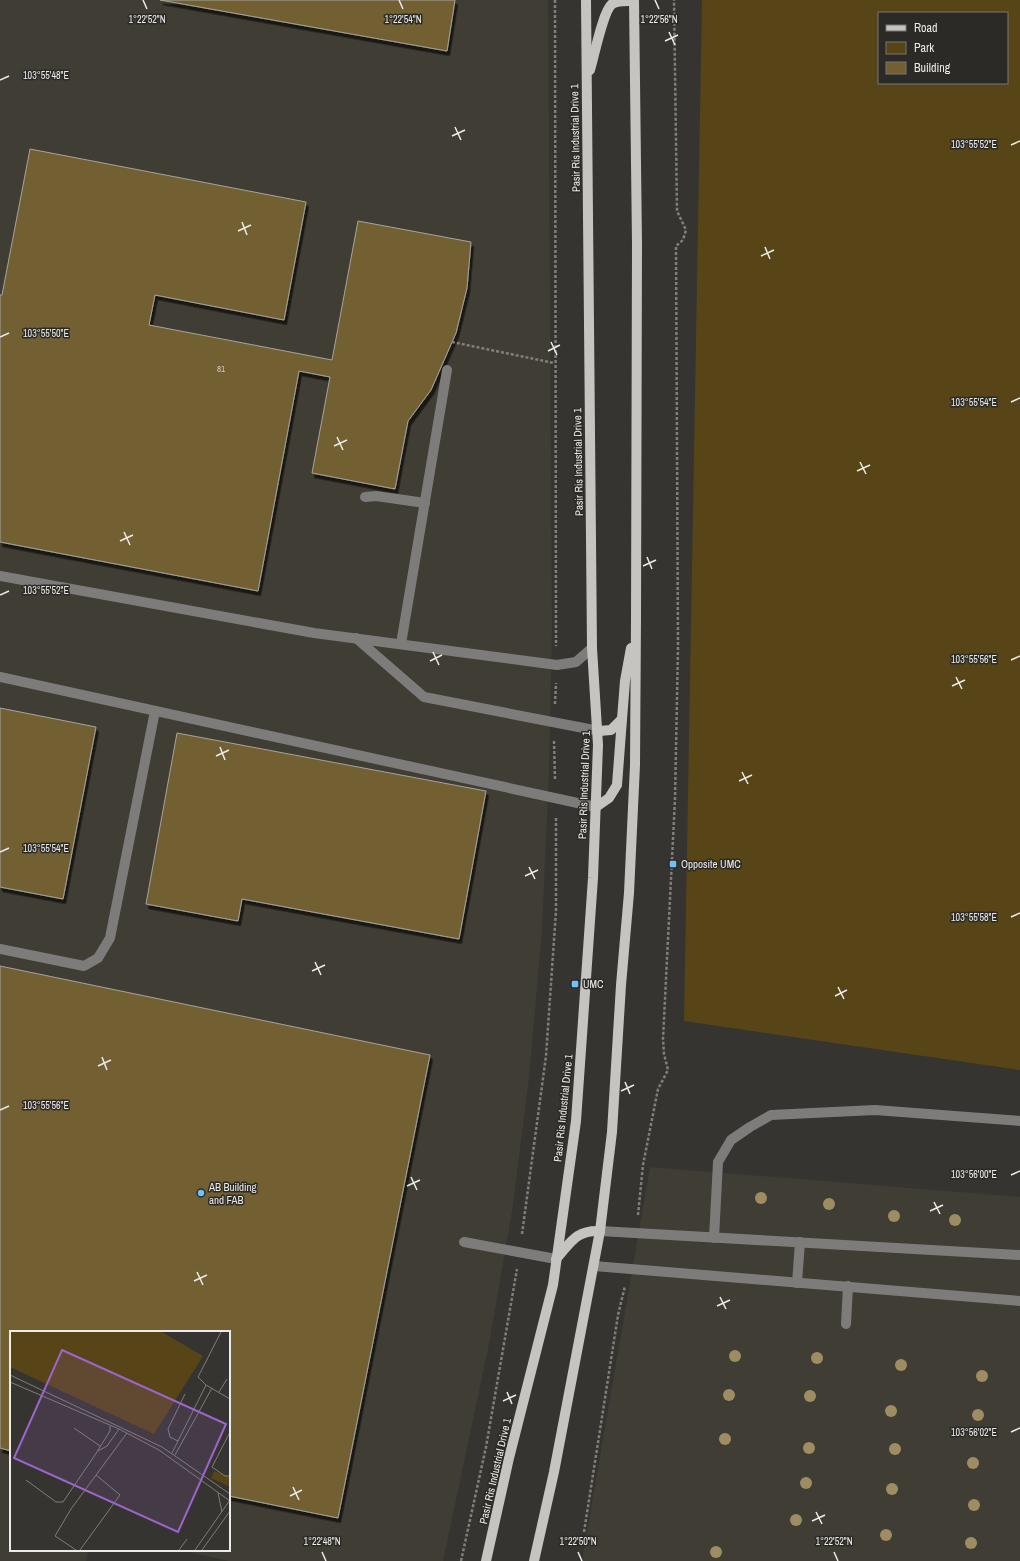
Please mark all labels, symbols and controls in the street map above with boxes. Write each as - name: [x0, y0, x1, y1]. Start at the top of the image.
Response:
- legend: [878, 12, 1008, 84]
- text: 1°22'52"N: [128, 13, 166, 26]
- text: 1°22'54"N: [384, 13, 422, 26]
- text: 1°22'56"N: [640, 13, 678, 26]
- text: Road: [914, 20, 938, 36]
- text: Park: [914, 40, 934, 56]
- text: Building: [914, 60, 951, 76]
- text: 103°55'48"E: [23, 69, 69, 82]
- street label: Pasir Ris Industrial Drive 1: [567, 84, 583, 192]
- text: 103°55'52"E: [951, 138, 997, 151]
- text: 103°55'50"E: [23, 327, 69, 340]
- house number: 81: [217, 363, 225, 375]
- text: 103°55'54"E: [951, 396, 997, 409]
- street label: Pasir Ris Industrial Drive 1: [570, 408, 586, 516]
- text: 103°55'52"E: [23, 584, 69, 597]
- text: 103°55'56"E: [951, 653, 997, 666]
- street label: Pasir Ris Industrial Drive 1: [575, 731, 593, 839]
- text: 103°55'54"E: [23, 842, 69, 855]
- place label: Opposite UMC: [681, 857, 741, 871]
- marker: Opposite UMC: [668, 859, 678, 869]
- text: 103°55'58"E: [951, 911, 997, 924]
- place label: UMC: [583, 977, 604, 991]
- marker: UMC: [570, 979, 580, 989]
- street label: Pasir Ris Industrial Drive 1: [550, 1053, 576, 1163]
- text: 103°55'56"E: [23, 1099, 69, 1112]
- text: 103°56'00"E: [951, 1168, 997, 1181]
- place label: AB Building and FAB: [208, 1180, 257, 1207]
- marker: AB Building and FAB: [196, 1188, 206, 1198]
- inset map: [10, 1331, 230, 1551]
- street label: Pasir Ris Industrial Drive 1: [476, 1417, 514, 1525]
- text: 103°56'02"E: [951, 1426, 997, 1439]
- text: 1°22'48"N: [303, 1535, 341, 1548]
- text: 1°22'50"N: [559, 1535, 597, 1548]
- text: 1°22'52"N: [815, 1535, 853, 1548]

